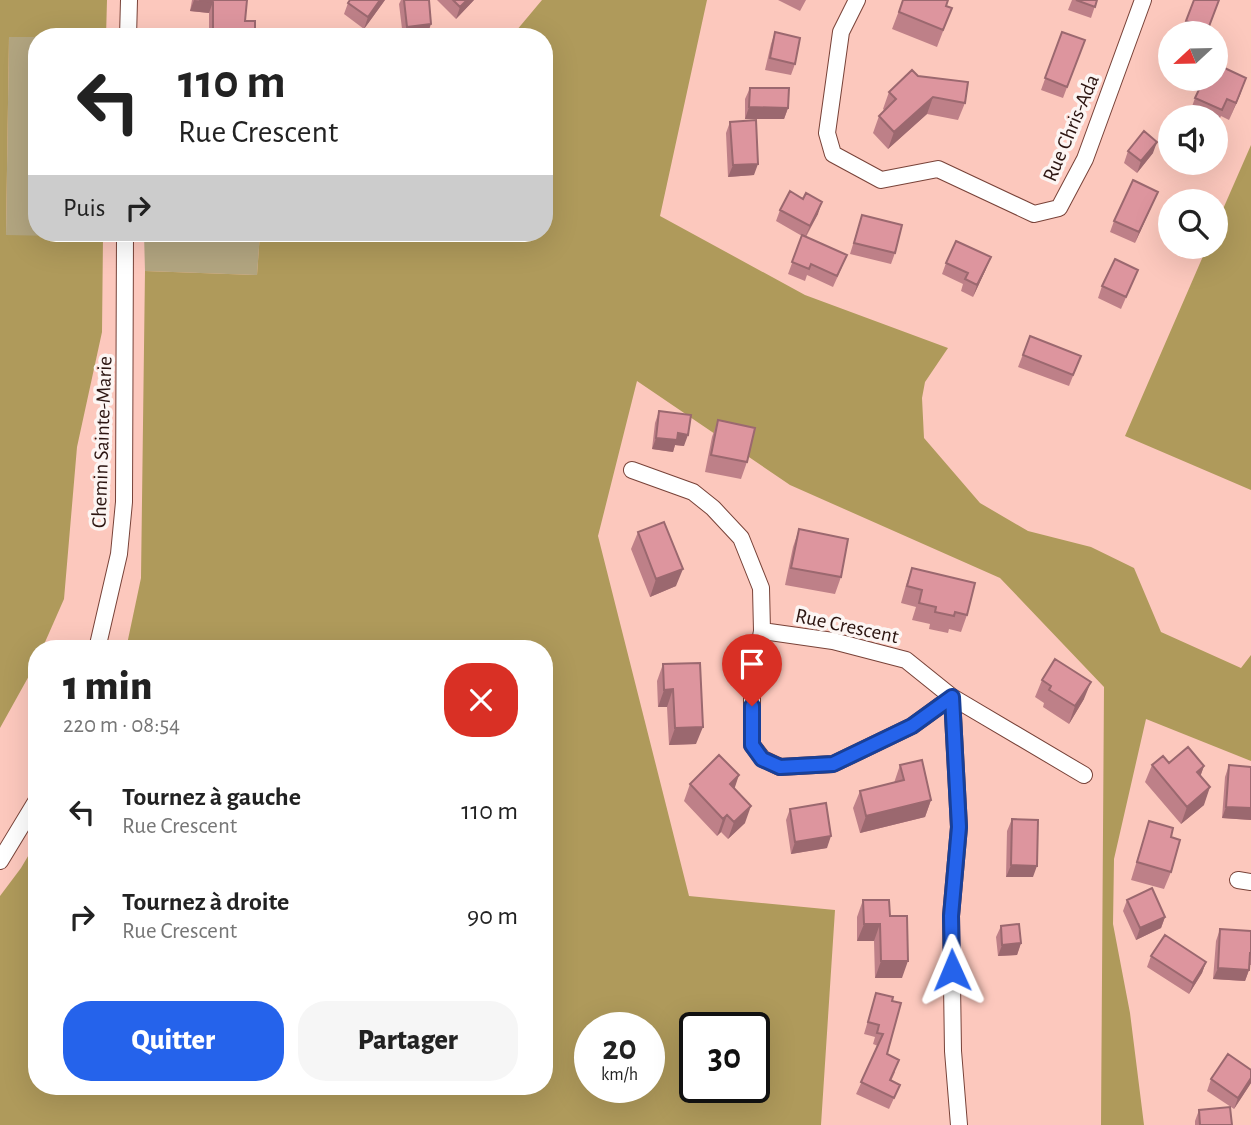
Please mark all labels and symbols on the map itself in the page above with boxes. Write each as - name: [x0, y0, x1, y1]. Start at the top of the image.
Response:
- north arrow: [1158, 21, 1228, 91]
- street label: Rue Chris-Ada: [1039, 71, 1103, 185]
- street label: Chemin Sainte-Marie: [89, 356, 115, 528]
- street label: Rue Crescent: [793, 605, 901, 647]
- pin: [722, 634, 782, 706]
- position arrow: [915, 933, 989, 1007]
- speed limit sign: 30: [679, 1012, 770, 1103]

